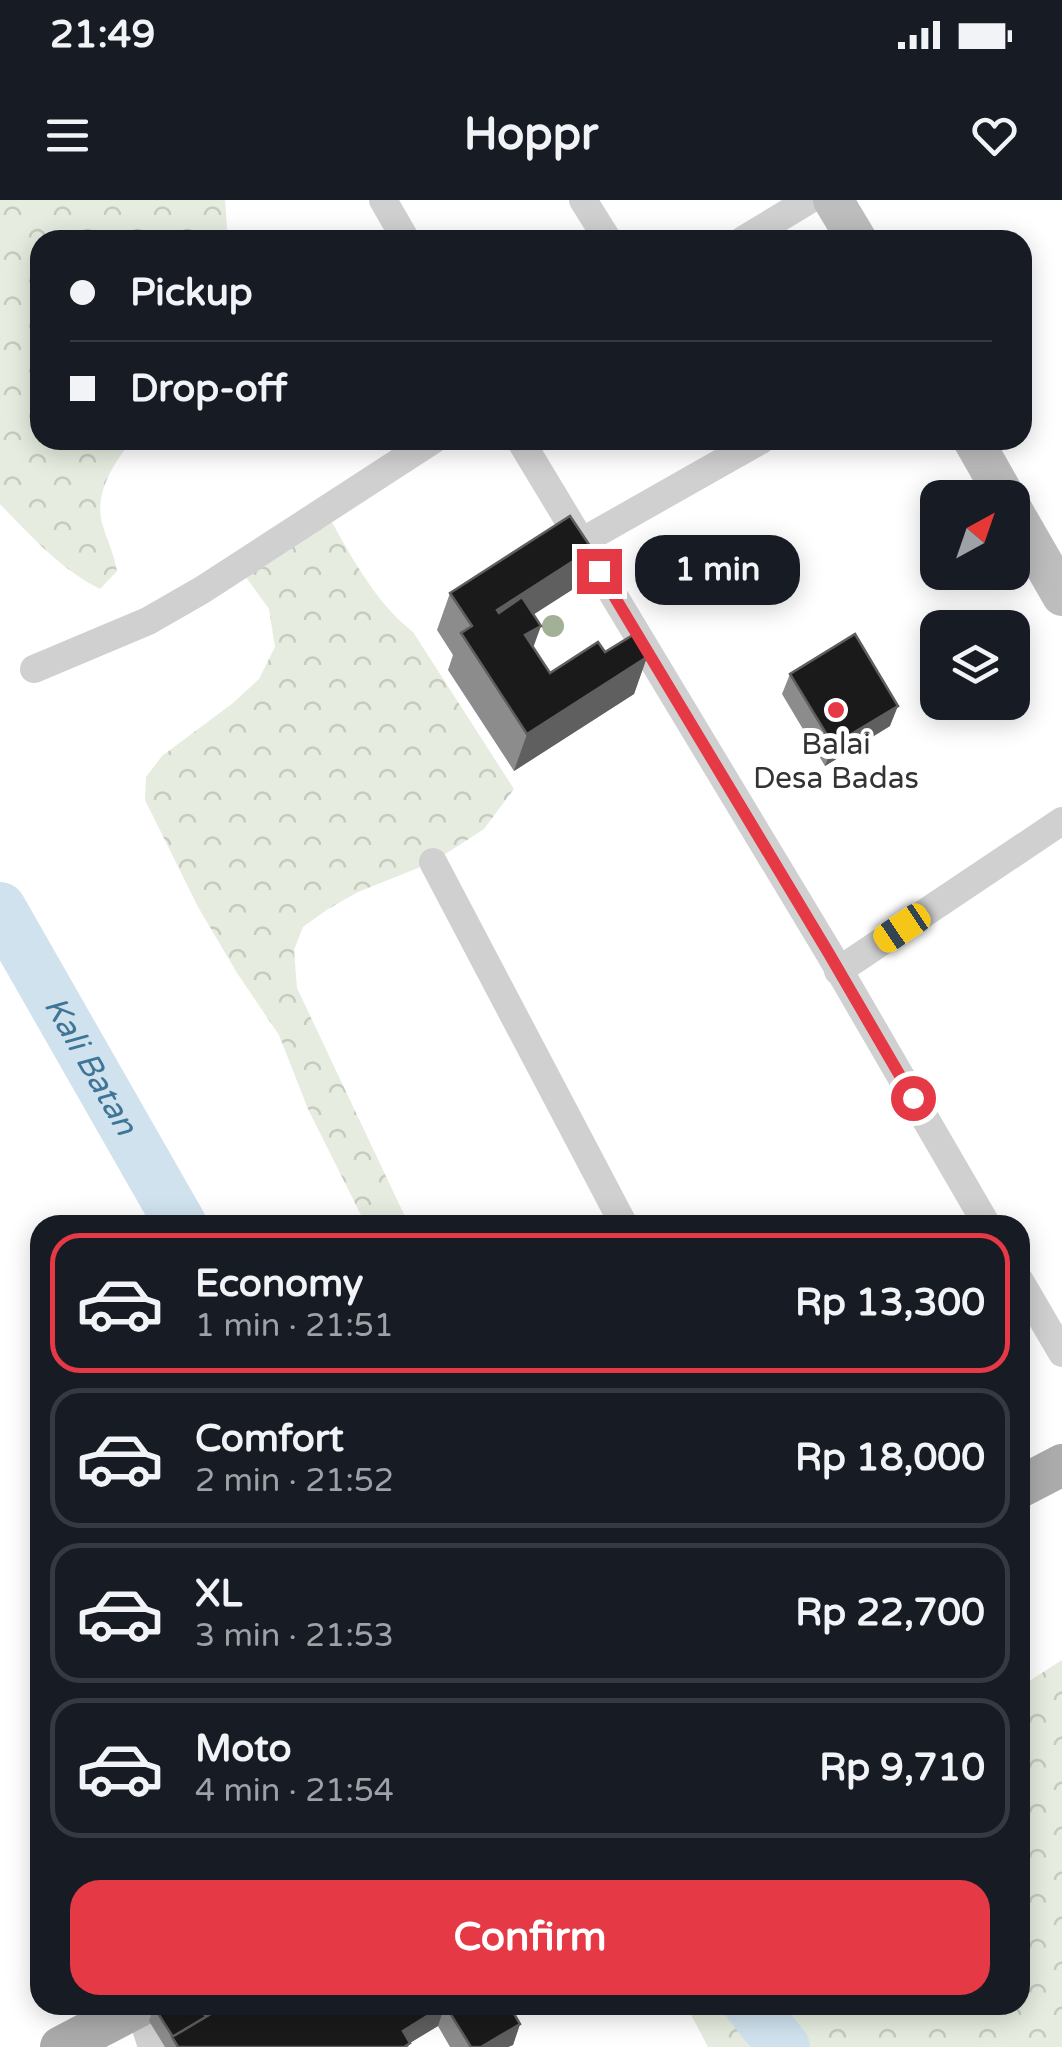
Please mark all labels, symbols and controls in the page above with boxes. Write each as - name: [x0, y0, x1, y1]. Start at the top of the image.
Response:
- text: 21:49: [50, 12, 155, 58]
- icon: menu: [40, 108, 95, 163]
- text: Hoppr: [464, 108, 598, 162]
- icon: heart: [967, 108, 1022, 163]
- text: Pickup: [130, 270, 253, 316]
- text: Drop-off: [130, 366, 287, 412]
- north arrow: [920, 480, 1030, 590]
- map controls: [920, 480, 1030, 720]
- callout: 1 min: [634, 536, 799, 606]
- route end: [577, 549, 622, 594]
- text: 1 min: [675, 551, 760, 589]
- button: layers: [920, 610, 1030, 720]
- marker: Balai Desa Badas: [825, 699, 847, 721]
- place label: Balai Desa Badas: [753, 726, 919, 797]
- car: [869, 899, 935, 957]
- water label: Kali Batan: [36, 990, 145, 1143]
- route start: [891, 1076, 936, 1121]
- icon: car: [75, 1258, 165, 1348]
- text: Economy: [195, 1261, 363, 1307]
- text: Rp 13,300: [795, 1280, 985, 1326]
- text: 1 min · 21:51: [195, 1307, 394, 1345]
- icon: car: [75, 1413, 165, 1503]
- text: Comfort: [195, 1416, 344, 1462]
- text: Rp 18,000: [795, 1435, 985, 1481]
- text: 2 min · 21:52: [195, 1462, 394, 1500]
- icon: car: [75, 1568, 165, 1658]
- text: XL: [195, 1571, 242, 1617]
- text: Rp 22,700: [795, 1590, 985, 1636]
- text: 3 min · 21:53: [195, 1617, 394, 1655]
- icon: car: [75, 1723, 165, 1813]
- text: Moto: [195, 1726, 291, 1772]
- text: Rp 9,710: [819, 1745, 985, 1791]
- text: 4 min · 21:54: [195, 1772, 394, 1810]
- button: Confirm: [70, 1880, 990, 1995]

